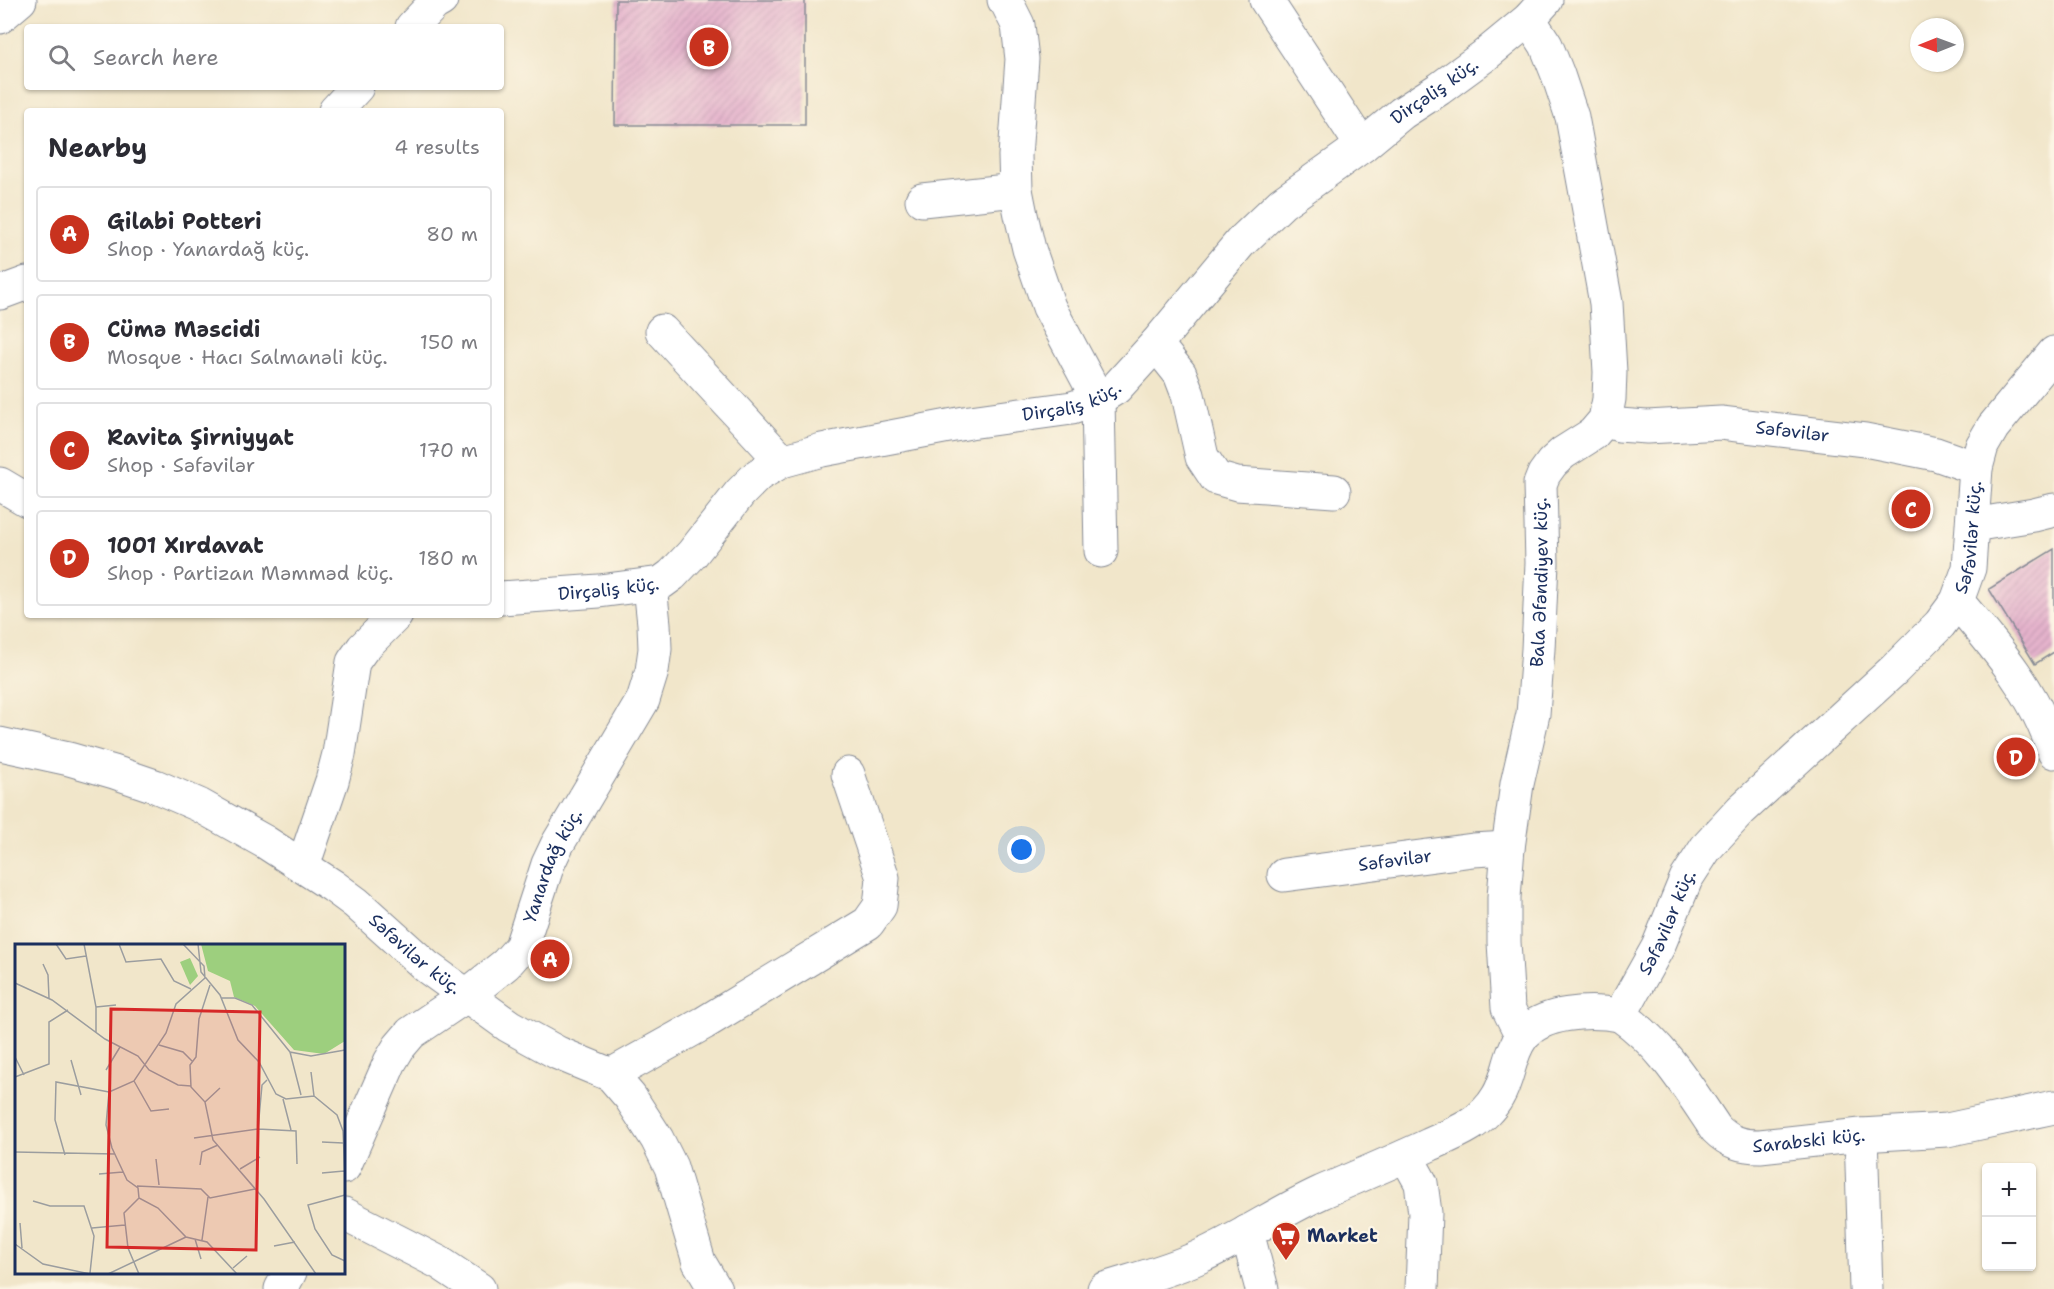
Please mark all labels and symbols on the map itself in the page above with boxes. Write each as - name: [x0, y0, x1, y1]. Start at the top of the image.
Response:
- north arrow: [1910, 18, 1964, 72]
- pin: B: [690, 24, 728, 70]
- street label: Dirçəliş küç.: [1385, 52, 1483, 130]
- street label: Dirçəliş küç.: [1021, 378, 1127, 427]
- street label: Səfəvilər: [1754, 415, 1831, 448]
- street label: Səfəvilər küç.: [1949, 480, 1987, 597]
- pin: C: [1892, 486, 1930, 532]
- street label: Bala Əfəndiyev küç.: [1525, 497, 1554, 668]
- street label: Dirçəliş küç.: [557, 571, 661, 606]
- pin: D: [1996, 734, 2036, 780]
- street label: Yanardağ küç.: [518, 804, 588, 926]
- your location: [1007, 835, 1036, 864]
- street label: Səfəvilər: [1357, 844, 1433, 877]
- street label: Səfəvilər küç.: [1633, 864, 1702, 979]
- street label: Səfəvilər küç.: [364, 908, 466, 1000]
- pin: A: [530, 936, 570, 982]
- inset map: [15, 944, 345, 1274]
- street label: Sarabski küç.: [1753, 1123, 1866, 1158]
- supermarket icon: Market: [1270, 1220, 1302, 1262]
- place label: Market: [1307, 1224, 1378, 1248]

